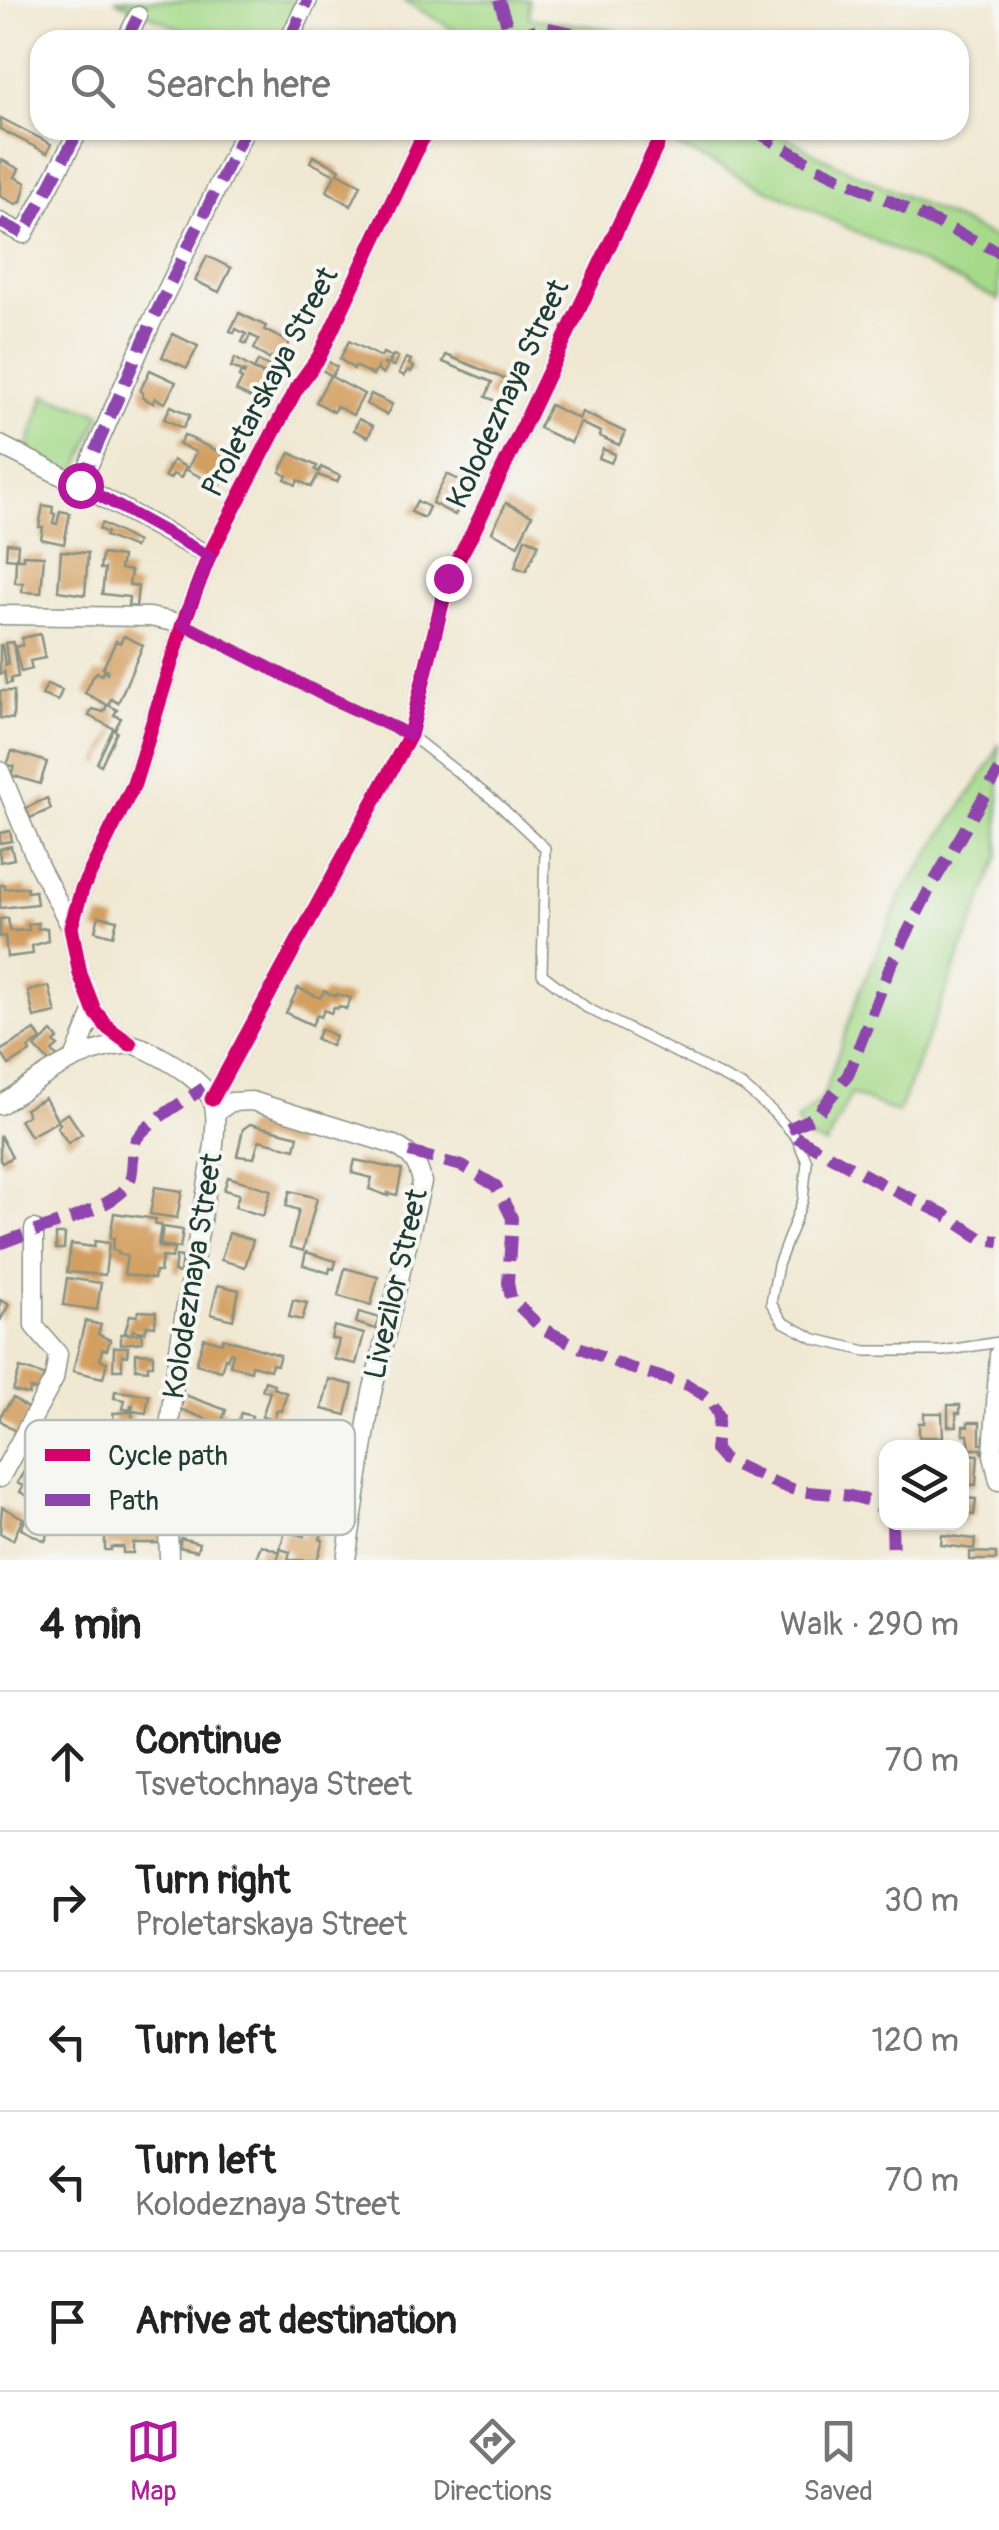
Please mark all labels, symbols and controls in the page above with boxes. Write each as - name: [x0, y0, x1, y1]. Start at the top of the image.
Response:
- search box: [30, 30, 969, 140]
- icon: search: [65, 58, 120, 113]
- text: Search here: [145, 61, 331, 109]
- street label: Proletarskaya Street: [194, 260, 347, 503]
- street label: Kolodeznaya Street: [439, 273, 578, 514]
- route start: [58, 463, 104, 509]
- route end: [426, 556, 472, 602]
- street label: Kolodeznaya Street: [155, 1150, 231, 1402]
- street label: Livezilor Street: [356, 1184, 436, 1383]
- legend: [25, 1420, 355, 1535]
- text: Cycle path: [108, 1439, 228, 1474]
- map controls: [879, 1440, 969, 1530]
- button: layers: [879, 1440, 969, 1530]
- text: Path: [108, 1484, 159, 1519]
- text: 4 min: [40, 1599, 142, 1651]
- text: Walk · 290 m: [780, 1605, 959, 1645]
- text: Continue: [135, 1717, 281, 1765]
- icon: ahead: [40, 1734, 95, 1789]
- text: 70 m: [885, 1741, 959, 1781]
- text: Tsvetochnaya Street: [135, 1765, 412, 1805]
- text: Turn right: [135, 1857, 290, 1905]
- icon: right: [40, 1874, 95, 1929]
- text: 30 m: [884, 1881, 959, 1921]
- text: Proletarskaya Street: [135, 1905, 407, 1945]
- icon: left: [40, 2014, 95, 2069]
- text: Turn left: [135, 2017, 276, 2065]
- text: 120 m: [871, 2021, 959, 2061]
- text: Turn left: [135, 2137, 276, 2185]
- icon: left: [40, 2154, 95, 2209]
- text: 70 m: [885, 2161, 959, 2201]
- text: Kolodeznaya Street: [135, 2185, 400, 2225]
- icon: arrive: [40, 2294, 95, 2349]
- text: Arrive at destination: [135, 2297, 457, 2345]
- tab: Map: [126, 2414, 181, 2509]
- tab: Directions: [433, 2414, 552, 2509]
- tab: Saved: [804, 2414, 873, 2509]

